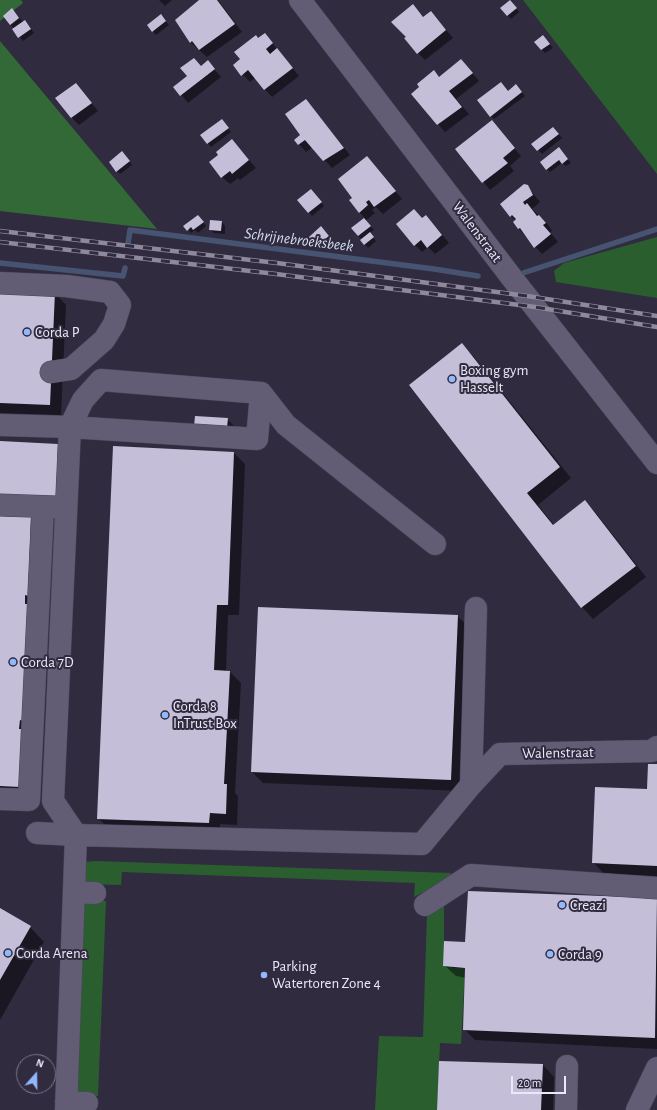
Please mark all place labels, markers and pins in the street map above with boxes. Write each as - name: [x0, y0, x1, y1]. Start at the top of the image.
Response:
- place label: Corda P: [35, 323, 80, 341]
- marker: Corda P: [22, 327, 32, 337]
- place label: Boxing gym Hasselt: [460, 361, 528, 396]
- marker: Boxing gym Hasselt: [447, 374, 457, 384]
- place label: Corda 7D: [21, 653, 74, 671]
- marker: Corda 7D: [8, 657, 18, 667]
- place label: Corda 8 InTrust Box: [173, 697, 237, 732]
- marker: Corda 8 InTrust Box: [160, 710, 170, 720]
- place label: Creazi: [570, 896, 606, 914]
- marker: Creazi: [557, 900, 567, 910]
- place label: Corda Arena: [16, 944, 88, 962]
- place label: Corda 9: [558, 945, 602, 963]
- marker: Corda Arena: [3, 948, 13, 958]
- marker: Corda 9: [545, 949, 555, 959]
- place label: Parking Watertoren Zone 4: [272, 957, 381, 992]
- marker: Parking Watertoren Zone 4: [259, 970, 269, 980]

